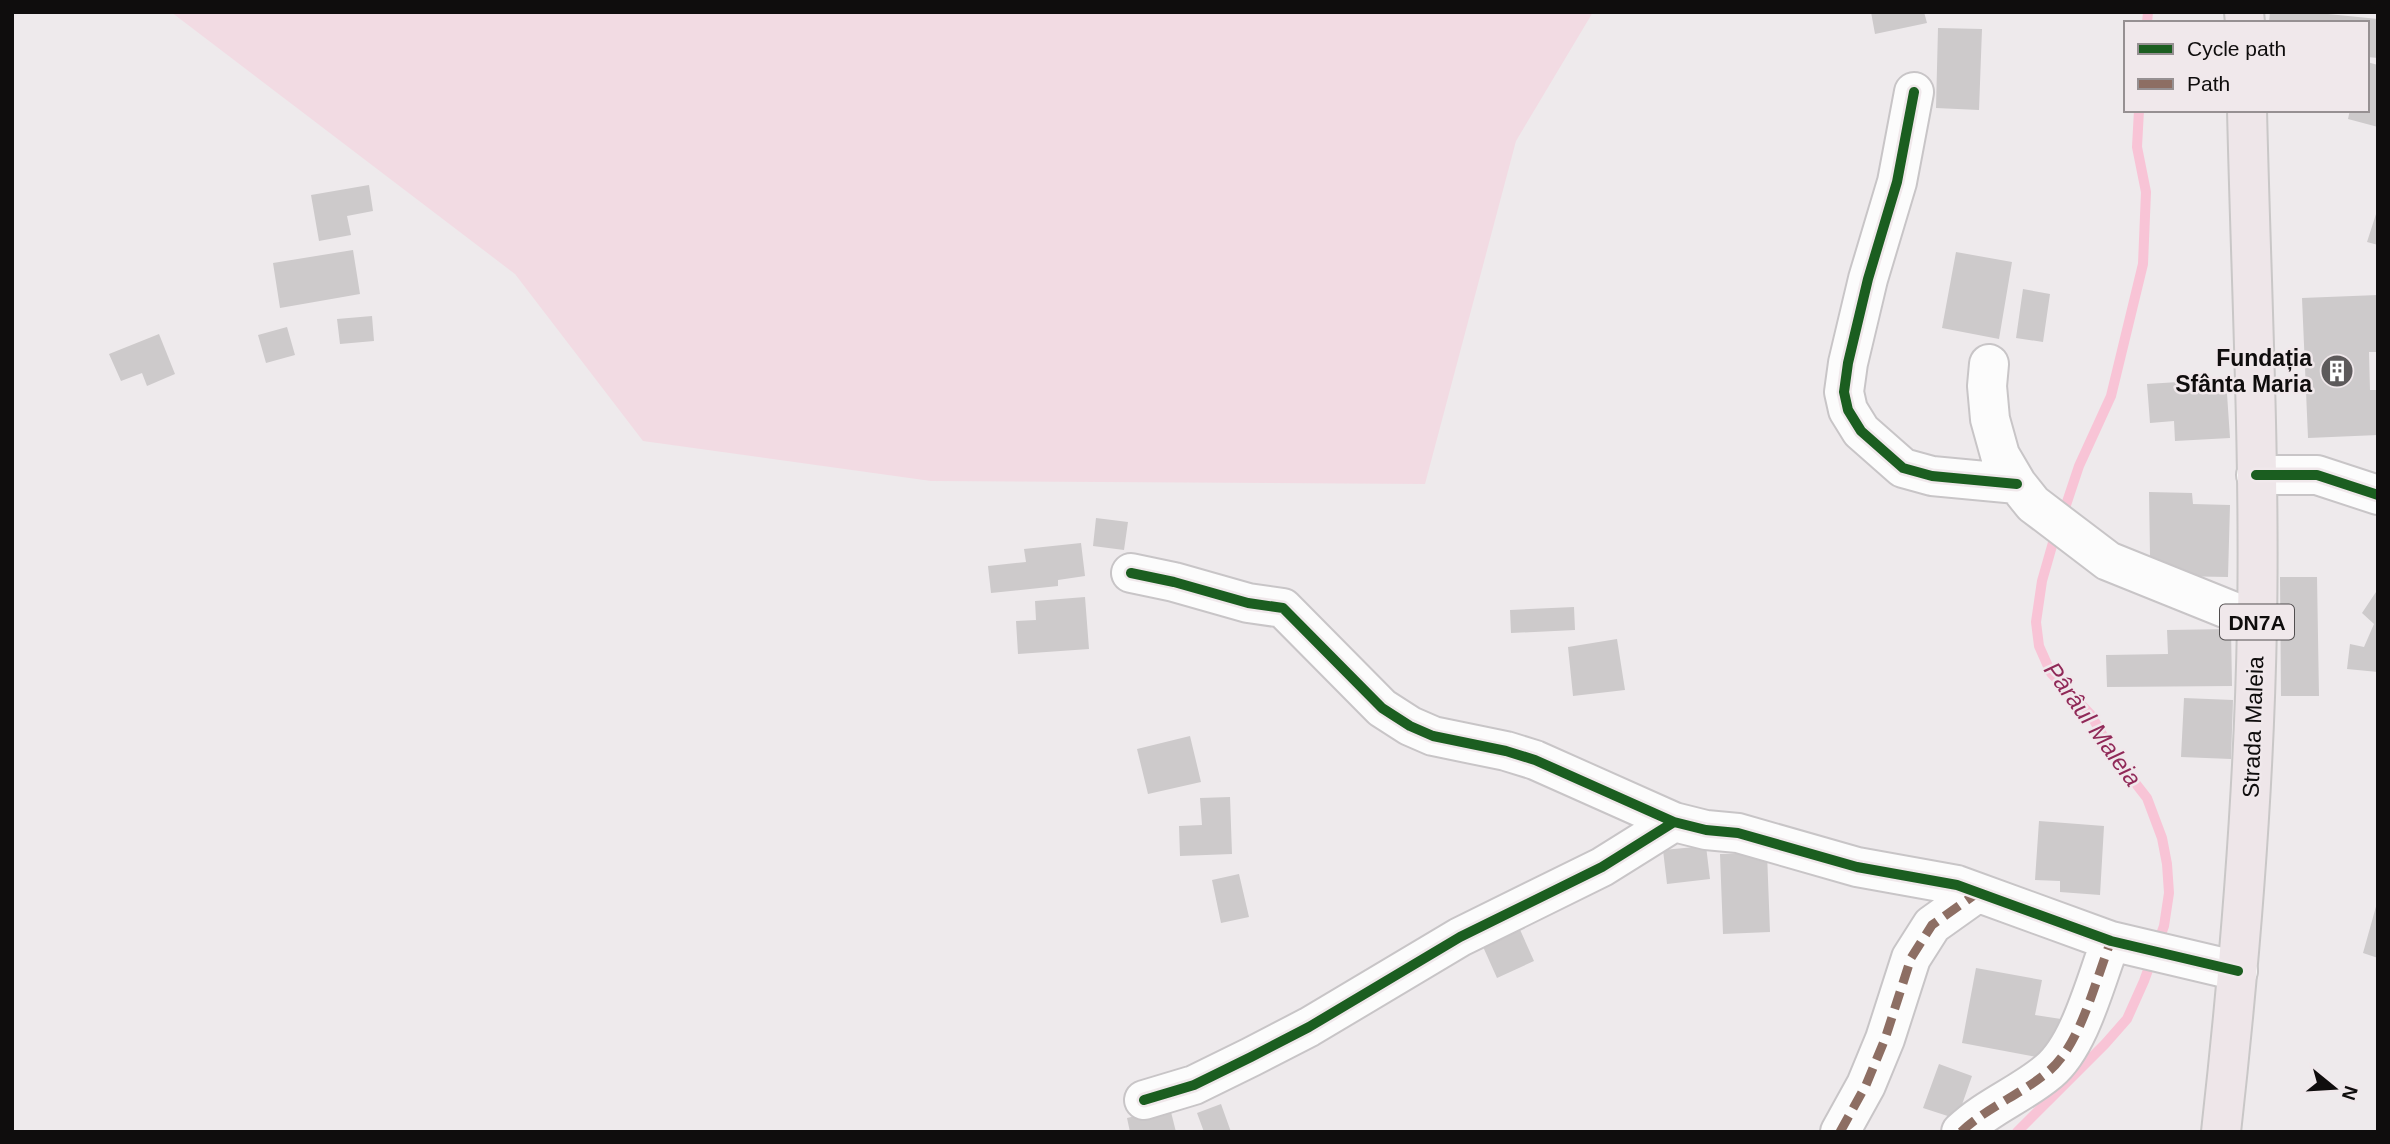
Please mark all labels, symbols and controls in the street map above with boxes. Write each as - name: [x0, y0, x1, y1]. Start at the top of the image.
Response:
- legend: [2124, 21, 2369, 112]
- text: Cycle path: [2187, 37, 2286, 60]
- text: Path: [2187, 72, 2230, 95]
- place label: Fundația Sfânta Maria: [2175, 345, 2312, 397]
- building icon: Fundația Sfânta Maria: [2318, 352, 2356, 390]
- road number: DN7A: [2220, 604, 2294, 640]
- street label: Strada Maleia: [2238, 655, 2268, 798]
- water label: Pârâul Maleia: [2039, 657, 2147, 791]
- north arrow: [2299, 1053, 2369, 1123]
- text: N: [2338, 1083, 2362, 1103]

